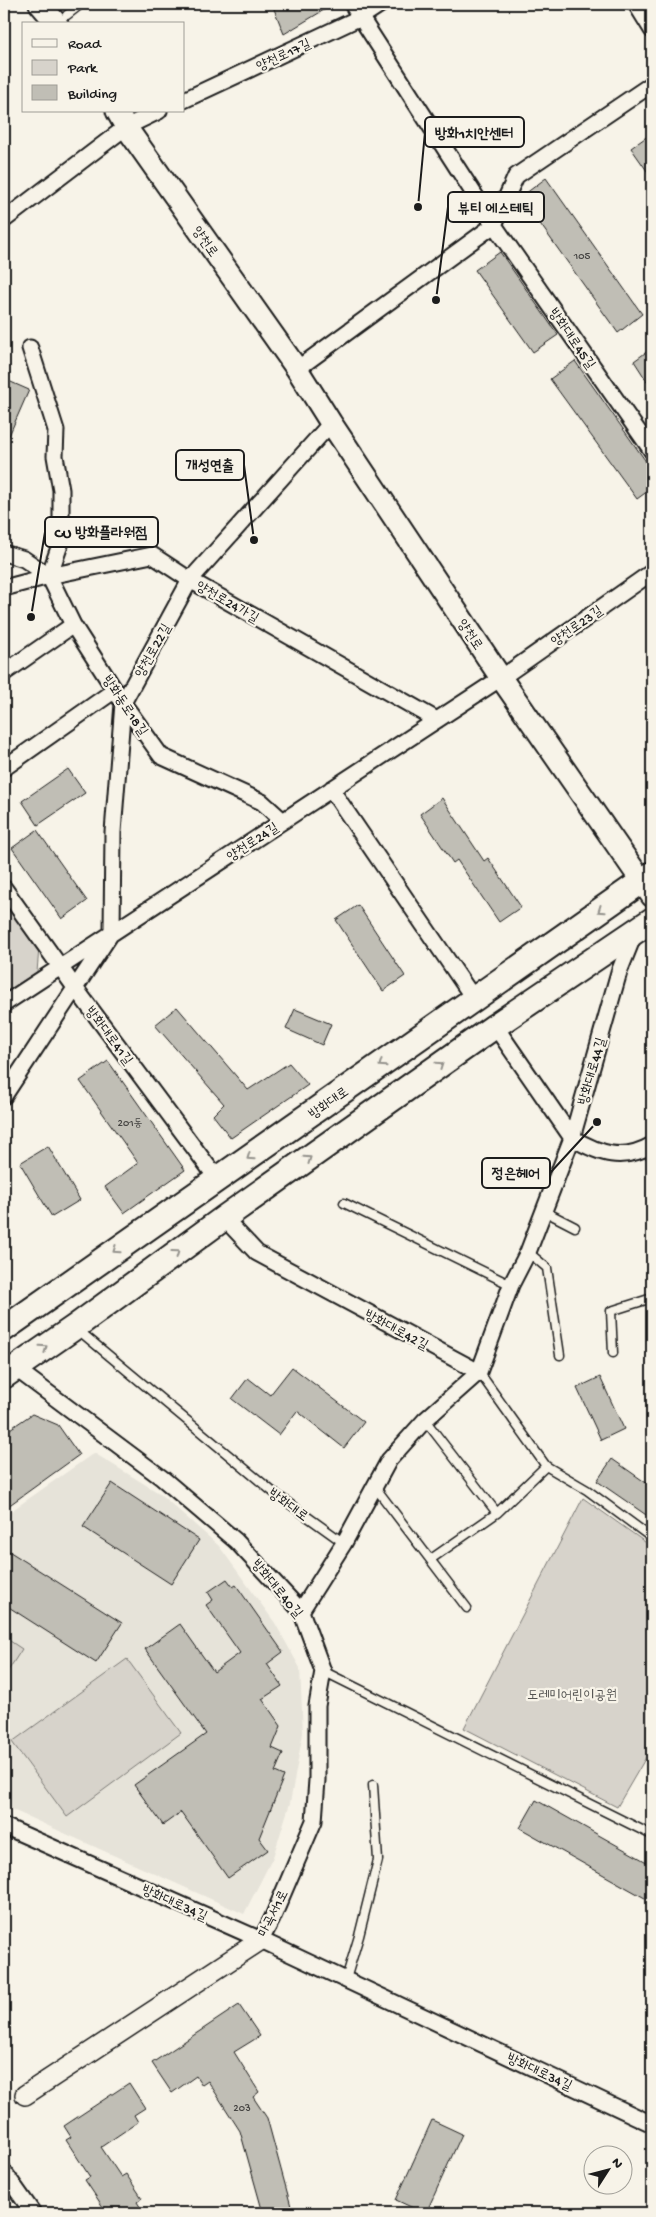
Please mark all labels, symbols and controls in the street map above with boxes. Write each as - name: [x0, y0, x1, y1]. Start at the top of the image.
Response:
- legend: [22, 22, 185, 112]
- text: Road: [68, 36, 102, 54]
- street label: 양천로17길: [254, 36, 315, 76]
- text: Park: [67, 60, 98, 78]
- text: Building: [67, 86, 117, 104]
- callout: 방화1치안센터: [425, 117, 524, 147]
- text: 방화1치안센터: [435, 126, 513, 144]
- callout: 뷰티 에스테틱: [448, 192, 544, 222]
- text: 뷰티 에스테틱: [458, 201, 534, 219]
- street label: 양천로: [187, 224, 221, 261]
- house number: 105: [573, 251, 590, 263]
- street label: 방화대로45길: [544, 306, 598, 374]
- callout: 개성연출: [176, 450, 244, 480]
- text: 개성연출: [186, 458, 234, 476]
- callout: CU 방화플라워점: [45, 517, 158, 547]
- text: CU 방화플라워점: [54, 525, 147, 543]
- street label: 양천로24가길: [192, 578, 262, 628]
- street label: 양천로23길: [548, 603, 607, 651]
- street label: 양천로: [452, 617, 485, 654]
- street label: 양천로22길: [132, 621, 176, 681]
- street label: 방화동로18길: [97, 673, 151, 741]
- street label: 양천로24길: [224, 820, 283, 866]
- one-way arrow: [597, 904, 607, 913]
- street label: 방화대로41길: [81, 1004, 136, 1070]
- street label: 방화대로44길: [576, 1035, 611, 1107]
- one-way arrow: [379, 1058, 388, 1067]
- one-way arrow: [434, 1062, 444, 1071]
- street label: 방화대로: [306, 1084, 353, 1124]
- house number: 201동: [118, 1118, 143, 1130]
- one-way arrow: [247, 1152, 256, 1160]
- one-way arrow: [302, 1156, 312, 1165]
- callout: 정은헤어: [482, 1158, 550, 1188]
- text: 정은헤어: [491, 1166, 540, 1184]
- one-way arrow: [113, 1244, 122, 1253]
- one-way arrow: [170, 1251, 179, 1259]
- street label: 방화대로42길: [361, 1307, 431, 1355]
- one-way arrow: [38, 1345, 48, 1354]
- street label: 방화대로: [264, 1486, 311, 1526]
- street label: 방화대로40길: [247, 1557, 306, 1623]
- park label: 도레미어린이공원: [527, 1688, 617, 1705]
- street label: 방화대로34길: [138, 1882, 210, 1927]
- street label: 마곡서1로: [255, 1888, 293, 1941]
- street label: 방화대로34길: [504, 2051, 575, 2096]
- house number: 203: [233, 2103, 251, 2115]
- north arrow: [584, 2144, 634, 2194]
- text: N: [607, 2155, 626, 2173]

